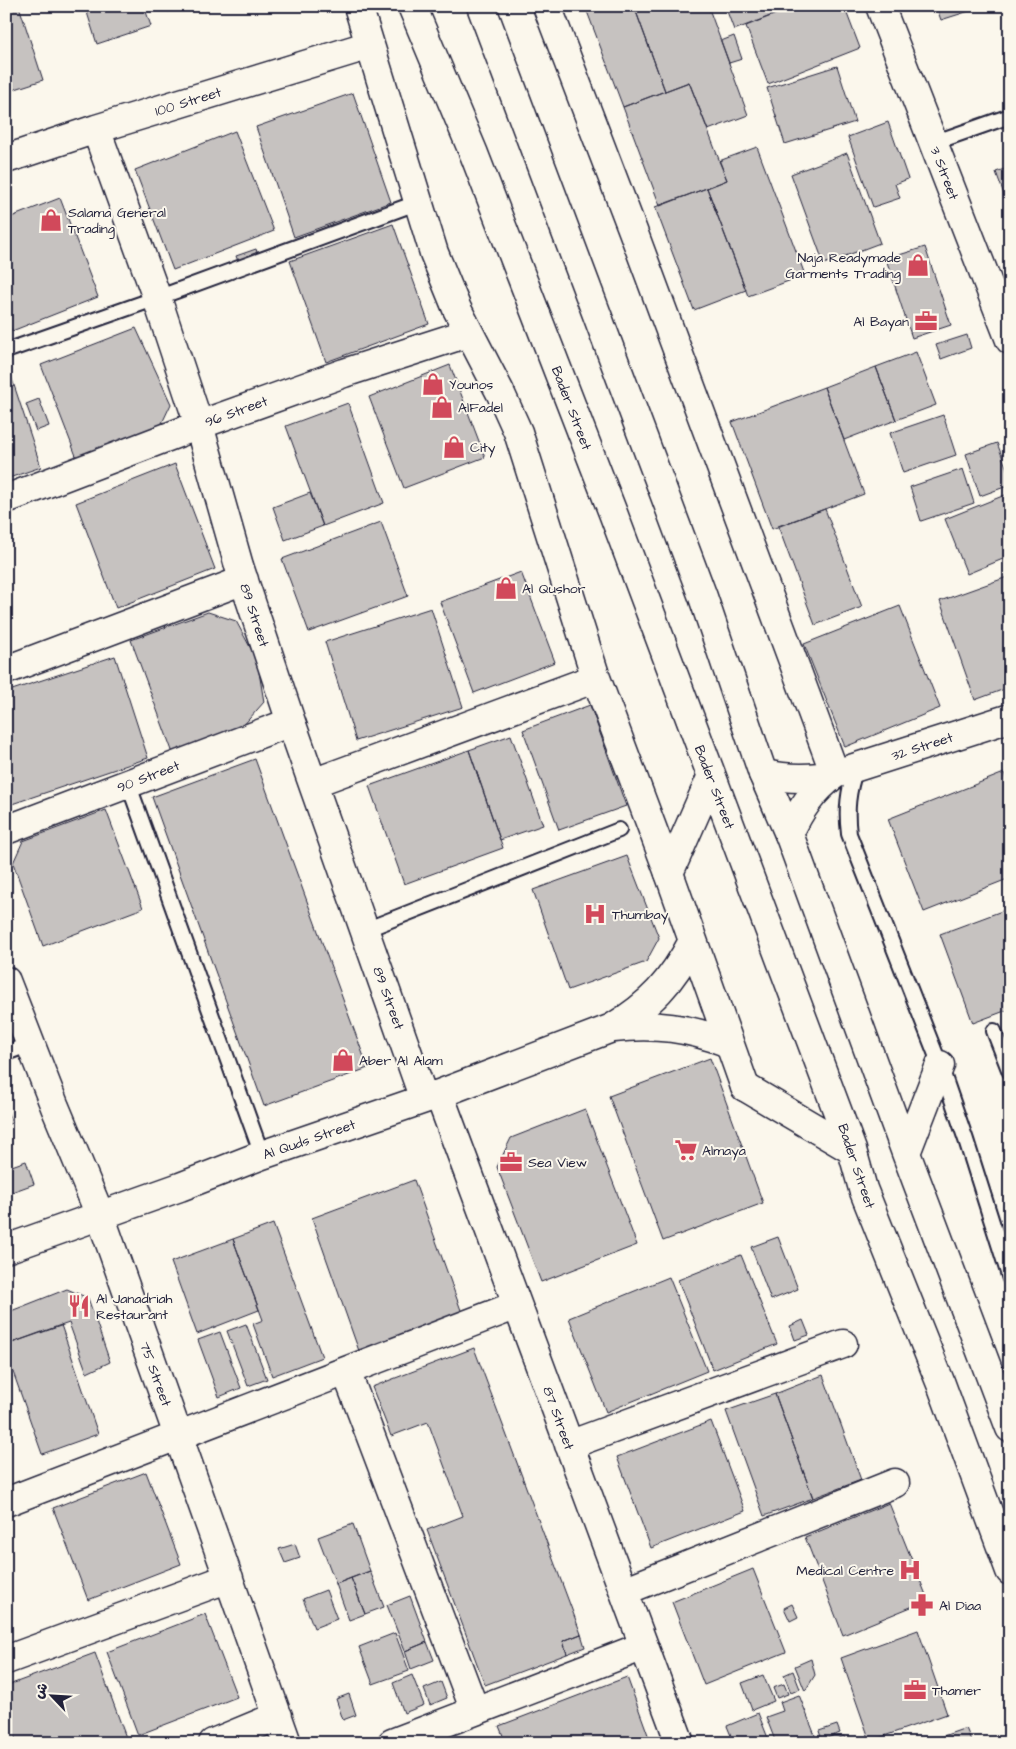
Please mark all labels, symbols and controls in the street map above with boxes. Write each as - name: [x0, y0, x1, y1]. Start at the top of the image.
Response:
- street label: 100 Street: [153, 82, 224, 121]
- street label: 3 Street: [925, 144, 964, 203]
- place label: Salama General Trading: [68, 203, 166, 239]
- shop icon: Salama General Trading: [38, 207, 64, 233]
- place label: Naja Readymade Garments Trading: [786, 248, 901, 284]
- shop icon: Naja Readymade Garments Trading: [905, 252, 931, 278]
- office icon: Al Bayan: [913, 308, 939, 334]
- place label: Al Bayan: [853, 312, 909, 332]
- street label: Bader Street: [546, 364, 596, 453]
- shop icon: Younos: [420, 371, 446, 397]
- place label: Younos: [449, 375, 493, 395]
- street label: 96 Street: [202, 391, 271, 433]
- shop icon: AlFadel: [429, 394, 455, 420]
- place label: AlFadel: [458, 398, 503, 418]
- shop icon: City: [441, 434, 467, 460]
- place label: City: [470, 438, 496, 458]
- shop icon: Al Qushor: [493, 575, 519, 601]
- place label: Al Qushor: [522, 579, 586, 599]
- street label: 89 Street: [234, 581, 274, 650]
- street label: 32 Street: [889, 727, 956, 766]
- street label: Bader Street: [689, 743, 739, 832]
- street label: 90 Street: [114, 756, 183, 798]
- hospital icon: Thumbay: [582, 901, 608, 927]
- place label: Thumbay: [612, 905, 669, 925]
- street label: 89 Street: [367, 964, 409, 1033]
- shop icon: Aber Al Alam: [330, 1047, 356, 1073]
- place label: Aber Al Alam: [359, 1051, 443, 1071]
- street label: Al Quds Street: [260, 1115, 359, 1165]
- street label: Bader Street: [832, 1121, 880, 1212]
- supermarket icon: Almaya: [673, 1137, 699, 1163]
- place label: Almaya: [702, 1141, 746, 1161]
- office icon: Sea View: [498, 1149, 524, 1175]
- place label: Sea View: [528, 1153, 587, 1173]
- place label: Al Janadriah Restaurant: [96, 1289, 173, 1325]
- restaurant icon: Al Janadriah Restaurant: [66, 1293, 92, 1319]
- street label: 75 Street: [134, 1339, 176, 1410]
- street label: 87 Street: [537, 1384, 579, 1453]
- hospital icon: Medical Centre: [897, 1557, 923, 1583]
- place label: Medical Centre: [796, 1561, 894, 1581]
- pharmacy icon: Al Diaa: [909, 1592, 935, 1618]
- place label: Al Diaa: [939, 1596, 981, 1616]
- north arrow: [28, 1672, 78, 1722]
- office icon: Thamer: [902, 1677, 928, 1703]
- text: ش: [29, 1680, 53, 1702]
- place label: Thamer: [932, 1681, 981, 1701]

